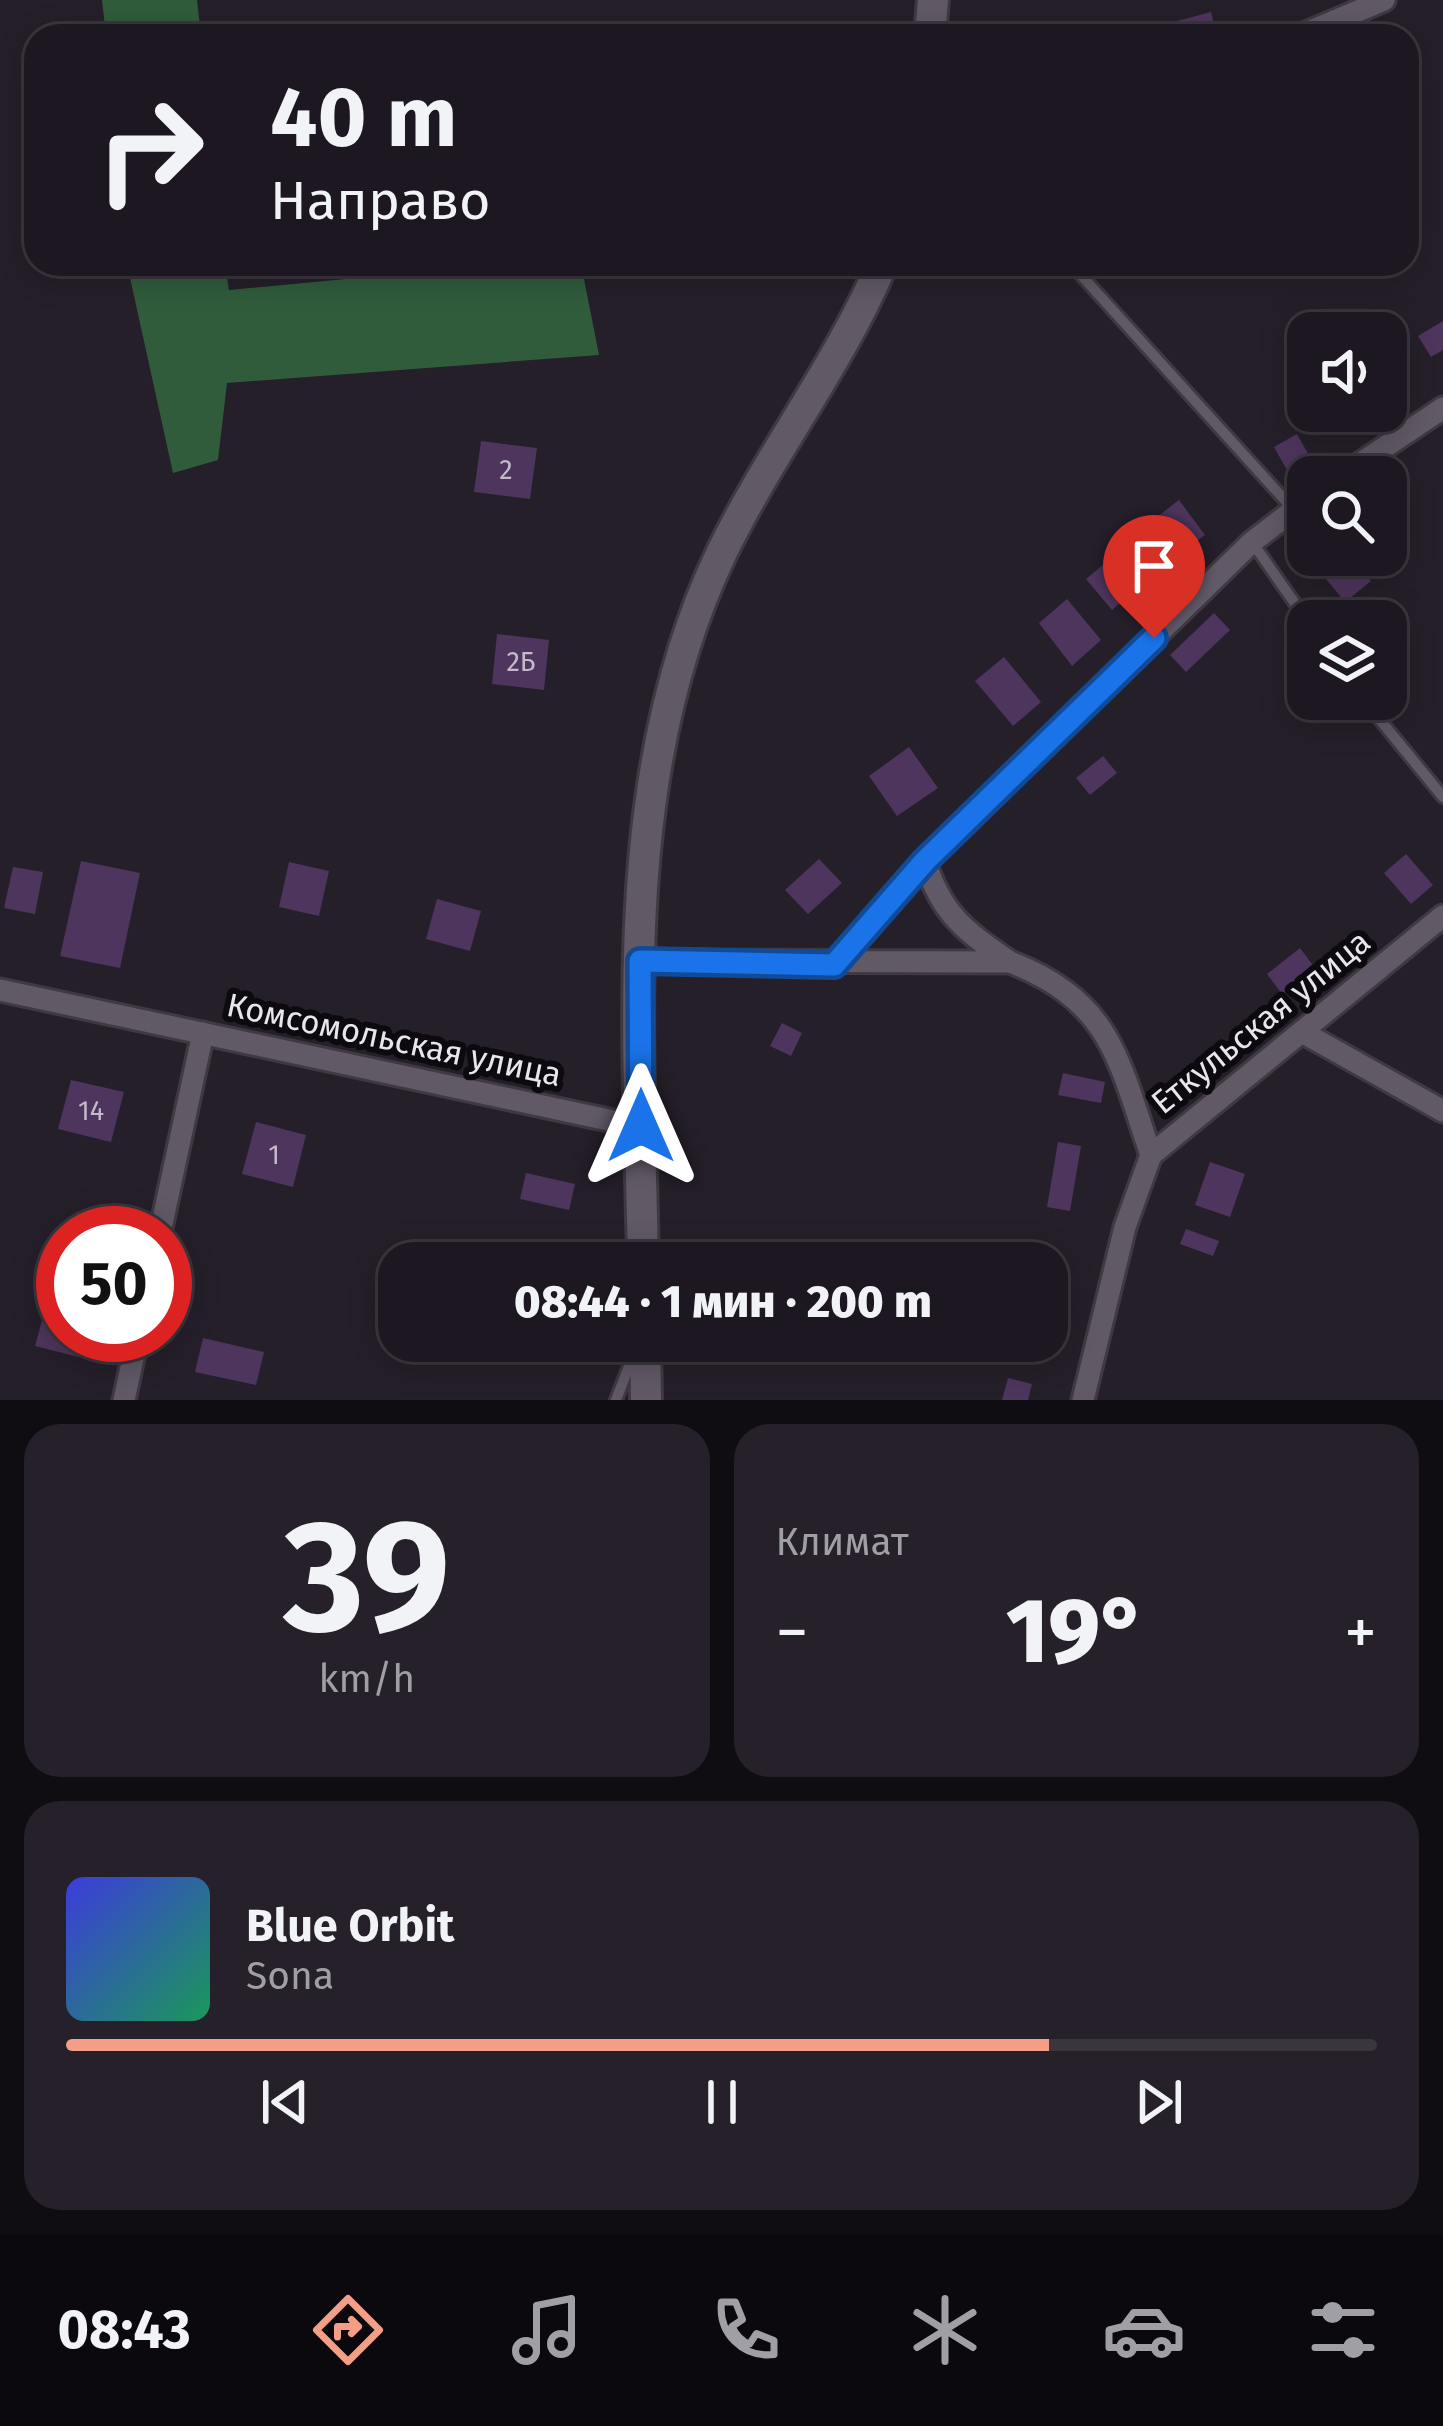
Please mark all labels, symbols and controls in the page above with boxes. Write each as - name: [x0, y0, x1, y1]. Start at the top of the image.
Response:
- text: 40 m: [270, 67, 458, 168]
- icon: right: [72, 72, 228, 228]
- text: Направо: [270, 169, 491, 233]
- map controls: [1287, 312, 1407, 720]
- button: sound: [1287, 312, 1407, 432]
- house number: 2: [499, 454, 513, 486]
- button: search: [1287, 456, 1407, 576]
- pin: [1103, 515, 1205, 638]
- icon: arrive: [1121, 533, 1187, 599]
- button: layers: [1287, 600, 1407, 720]
- house number: 2Б: [507, 646, 536, 678]
- street label: Еткульская улица: [1144, 922, 1378, 1122]
- street label: Комсомольская улица: [223, 985, 565, 1095]
- position arrow: [578, 1063, 704, 1189]
- house number: 14: [78, 1095, 104, 1127]
- house number: 1: [268, 1139, 280, 1171]
- speed limit sign: 50: [36, 1206, 192, 1362]
- text: 08:44 · 1 мин · 200 m: [514, 1275, 932, 1329]
- text: 39: [283, 1484, 450, 1671]
- text: Климат: [776, 1519, 909, 1565]
- text: 19°: [1006, 1578, 1147, 1686]
- text: −: [776, 1593, 809, 1672]
- text: +: [1344, 1593, 1377, 1672]
- text: km/h: [318, 1656, 415, 1702]
- text: Blue Orbit: [246, 1899, 454, 1953]
- text: Sona: [246, 1953, 334, 1999]
- icon: previous: [252, 2069, 318, 2135]
- icon: pause: [689, 2069, 755, 2135]
- icon: next: [1126, 2069, 1192, 2135]
- icon: directions: [306, 2288, 390, 2372]
- icon: music: [505, 2288, 589, 2372]
- icon: phone: [704, 2288, 788, 2372]
- icon: climate: [903, 2288, 987, 2372]
- icon: car: [1102, 2288, 1186, 2372]
- icon: filters: [1301, 2288, 1385, 2372]
- text: 08:43: [58, 2298, 191, 2362]

